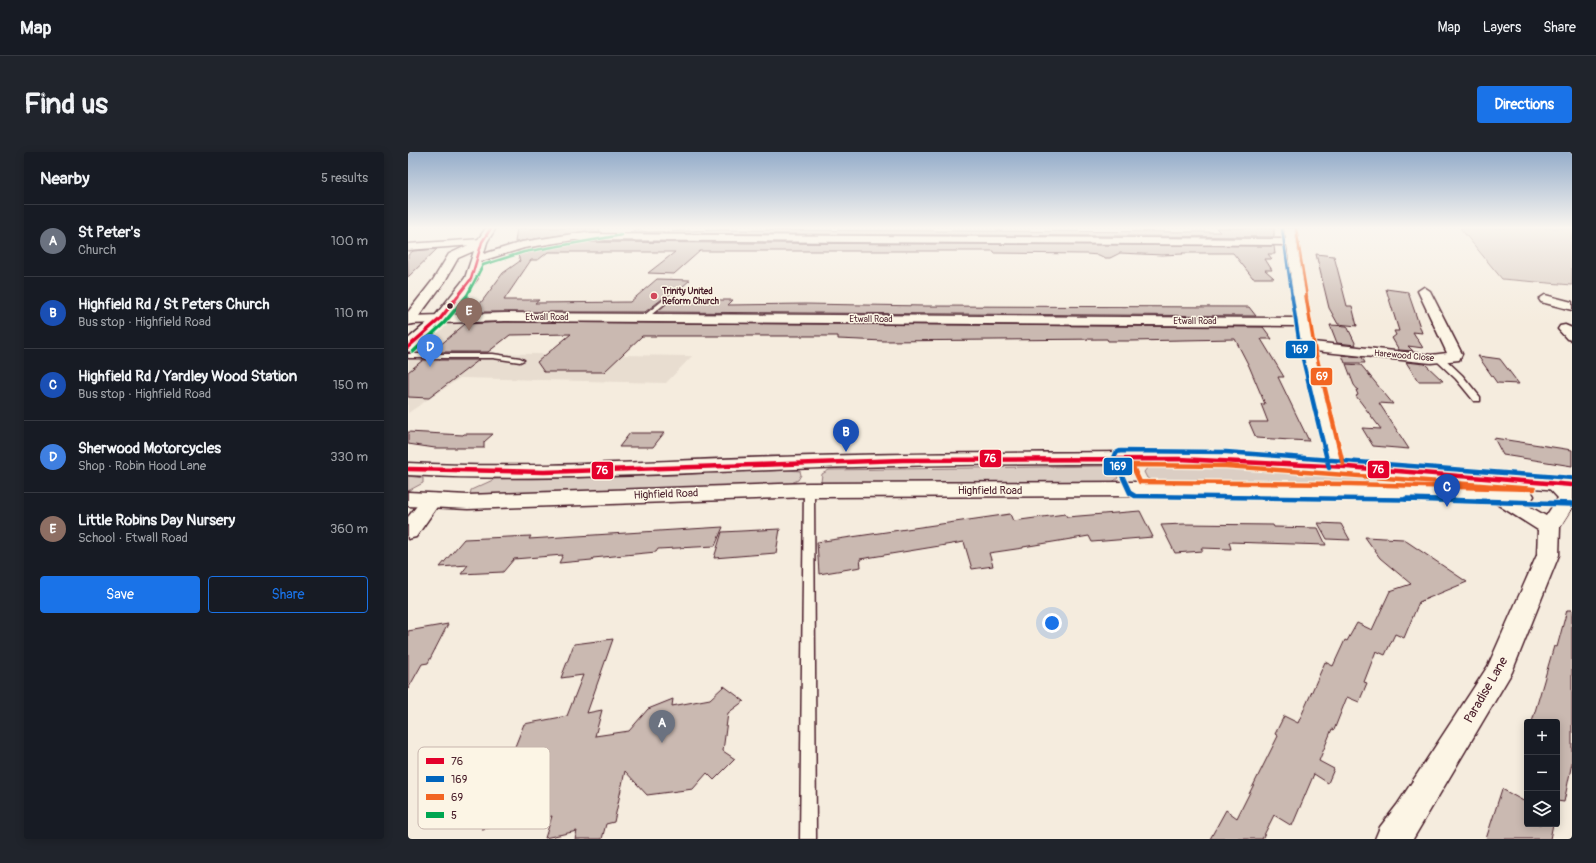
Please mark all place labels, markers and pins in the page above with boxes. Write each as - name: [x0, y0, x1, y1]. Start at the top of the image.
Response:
- place label: Trinity United Reform Church: [661, 286, 720, 307]
- marker: Trinity United Reform Church: [649, 291, 659, 301]
- pin: E: [456, 298, 482, 331]
- unlabelled marker: [445, 301, 455, 311]
- pin: D: [417, 334, 443, 367]
- pin: B: [833, 419, 859, 452]
- pin: C: [1434, 474, 1460, 507]
- pin: A: [649, 710, 675, 743]

